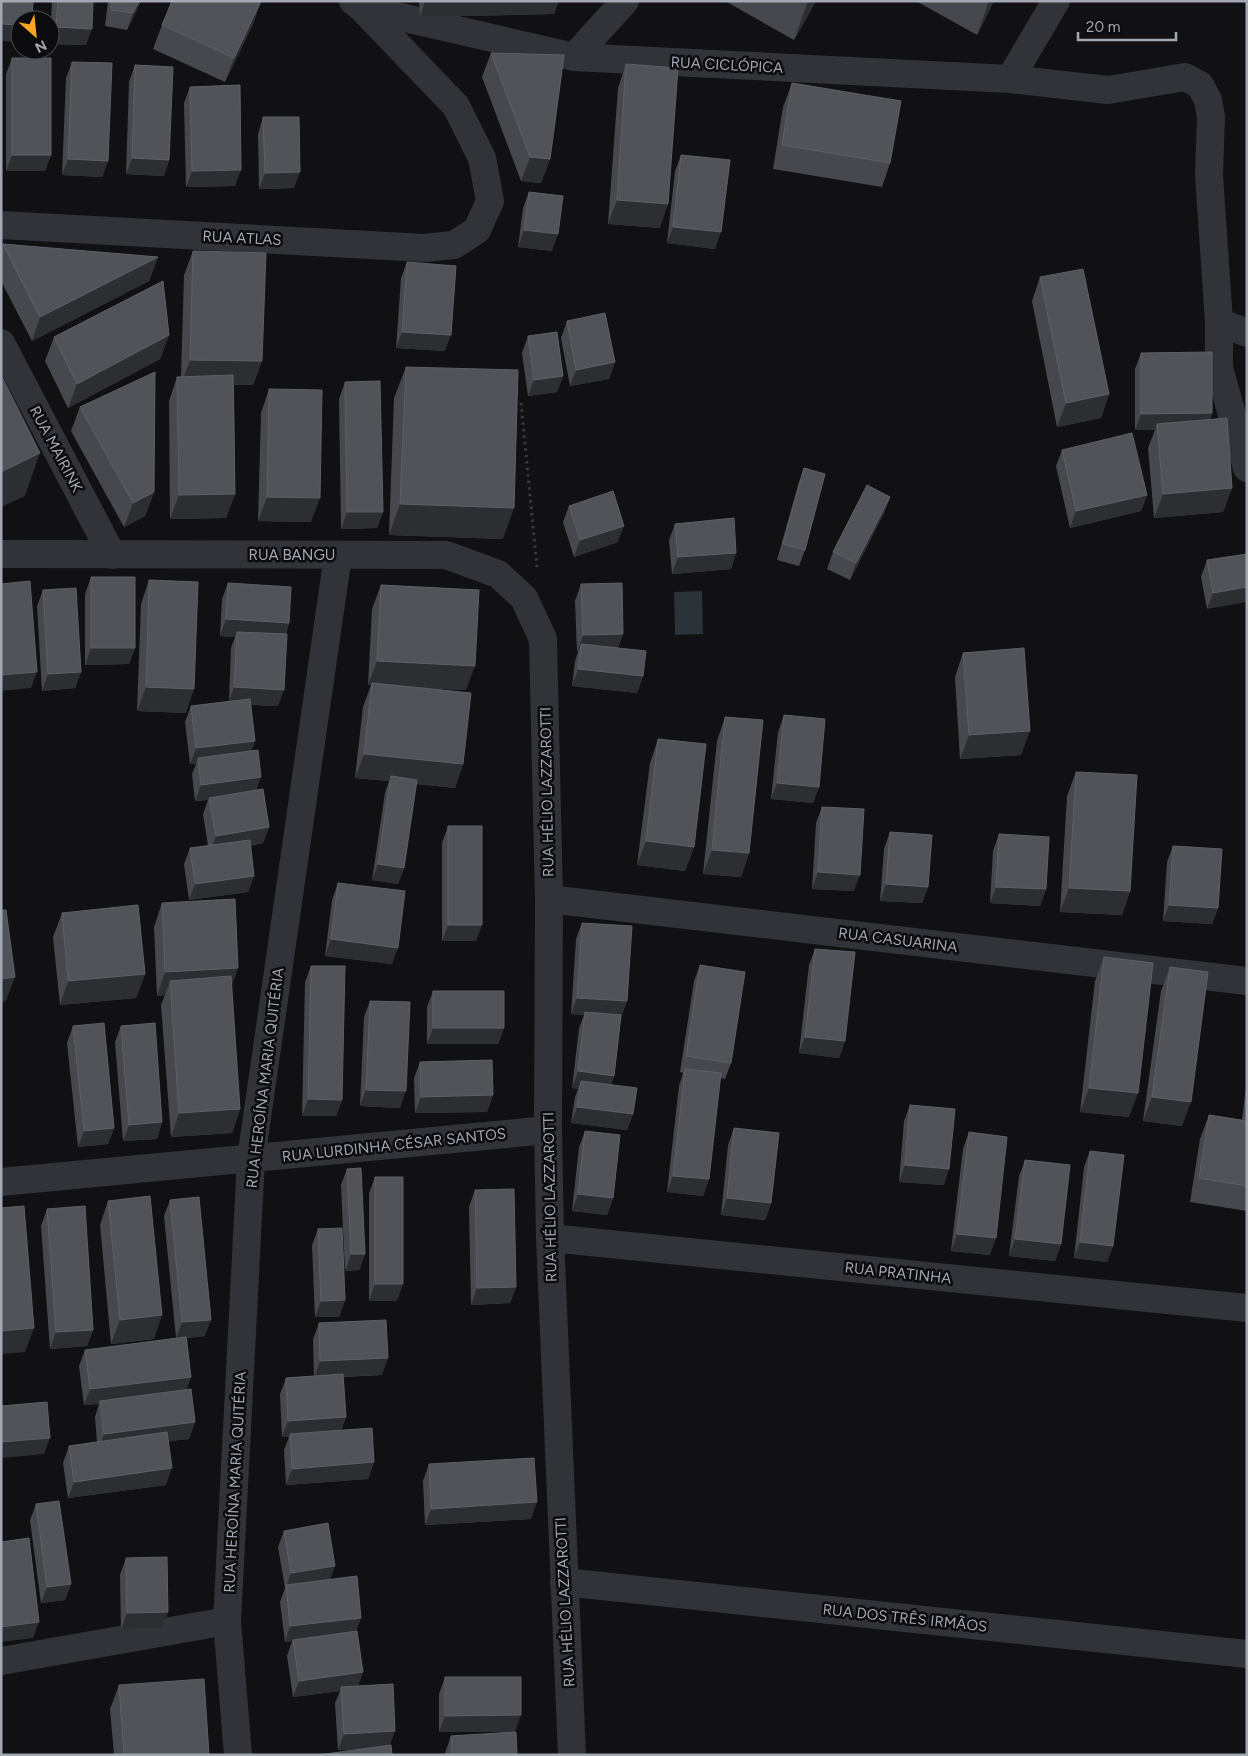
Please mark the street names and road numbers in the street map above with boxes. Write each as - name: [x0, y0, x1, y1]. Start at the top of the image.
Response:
- street label: RUA CICLÓPICA: [670, 53, 784, 77]
- street label: RUA ATLAS: [202, 227, 282, 249]
- street label: RUA MAIRINK: [26, 403, 87, 496]
- street label: RUA BANGU: [249, 546, 335, 564]
- street label: RUA HÉLIO LAZZAROTTI: [537, 707, 557, 877]
- street label: RUA CASUARINA: [837, 924, 959, 956]
- street label: RUA HEROÍNA MARIA QUITÉRIA: [243, 967, 287, 1189]
- street label: RUA HÉLIO LAZZAROTTI: [540, 1112, 560, 1282]
- street label: RUA LURDINHA CÉSAR SANTOS: [281, 1124, 507, 1166]
- street label: RUA PRATINHA: [844, 1258, 952, 1288]
- street label: RUA HEROÍNA MARIA QUITÉRIA: [220, 1371, 250, 1593]
- street label: RUA HÉLIO LAZZAROTTI: [552, 1517, 578, 1687]
- street label: RUA DOS TRÊS IRMÃOS: [822, 1600, 988, 1636]

